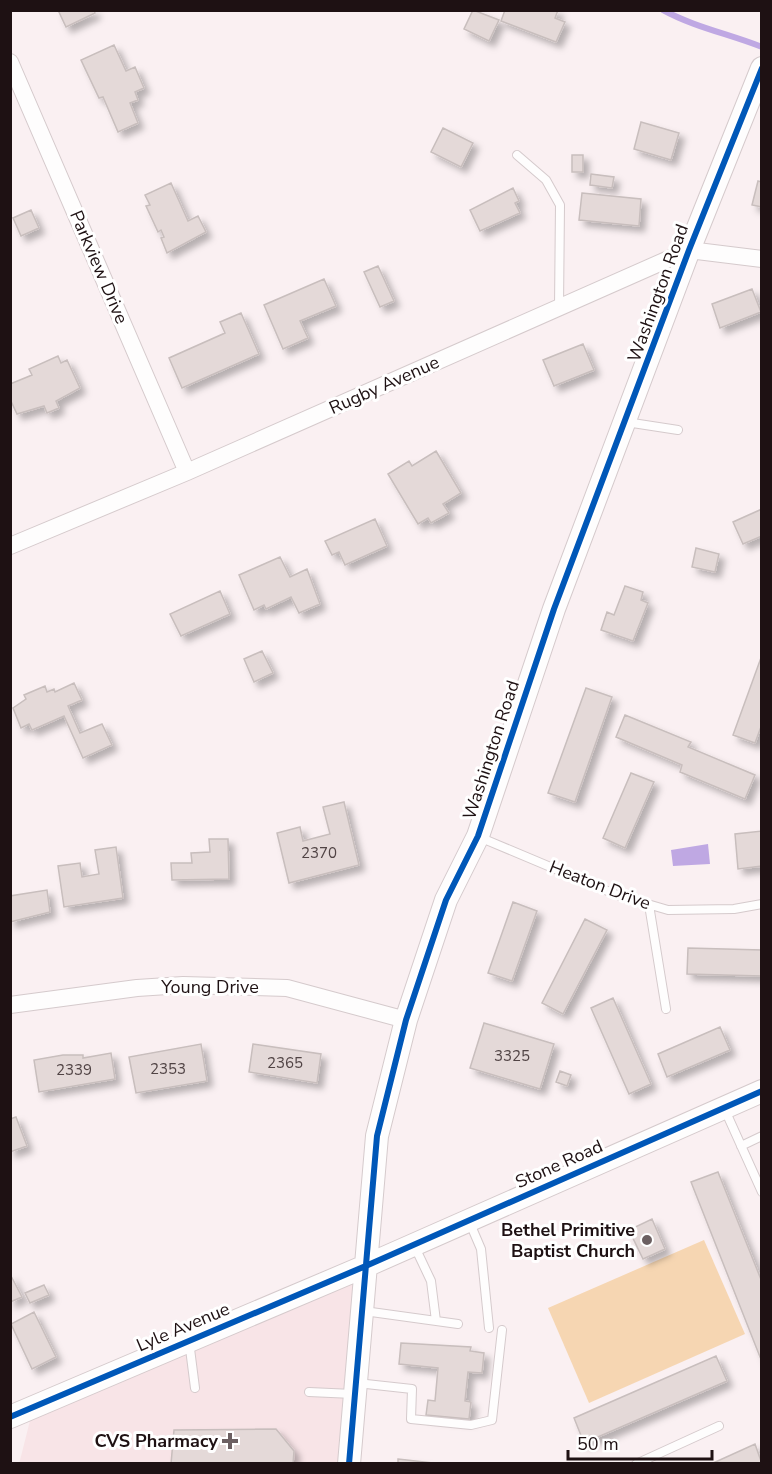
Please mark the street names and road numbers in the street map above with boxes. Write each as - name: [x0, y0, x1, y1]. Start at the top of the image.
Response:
- street label: Parkview Drive: [64, 207, 134, 327]
- street label: Washington Road: [622, 221, 694, 365]
- street label: Rugby Avenue: [325, 350, 443, 420]
- street label: Washington Road: [457, 677, 525, 823]
- street label: Heaton Drive: [546, 855, 654, 915]
- street label: Young Drive: [160, 975, 259, 999]
- street label: Stone Road: [511, 1134, 607, 1194]
- street label: Lyle Avenue: [133, 1297, 233, 1357]

